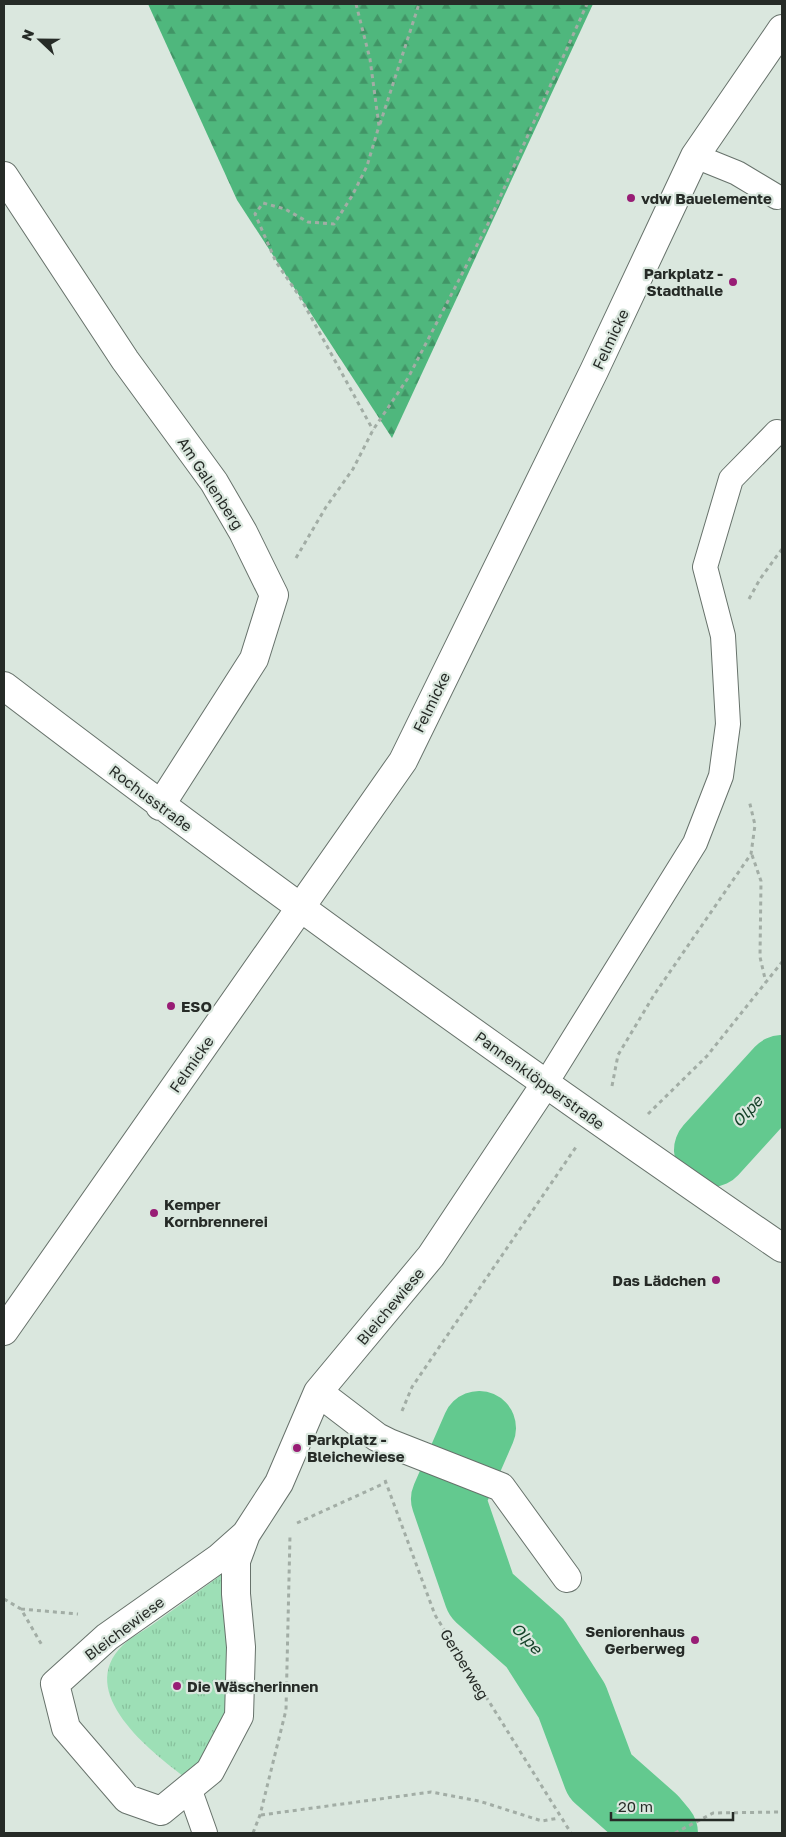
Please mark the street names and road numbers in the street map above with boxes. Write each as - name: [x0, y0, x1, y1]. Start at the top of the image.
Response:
- street label: Felmicke: [588, 306, 632, 372]
- street label: Am Gallenberg: [174, 433, 248, 533]
- street label: Felmicke: [409, 669, 453, 735]
- street label: Rochusstraße: [106, 761, 196, 835]
- street label: Pannenklöpperstraße: [472, 1027, 608, 1133]
- street label: Felmicke: [165, 1032, 217, 1096]
- street label: Bleichewiese: [353, 1264, 428, 1348]
- street label: Bleichewiese: [81, 1592, 168, 1664]
- street label: Gerberweg: [437, 1625, 493, 1703]

